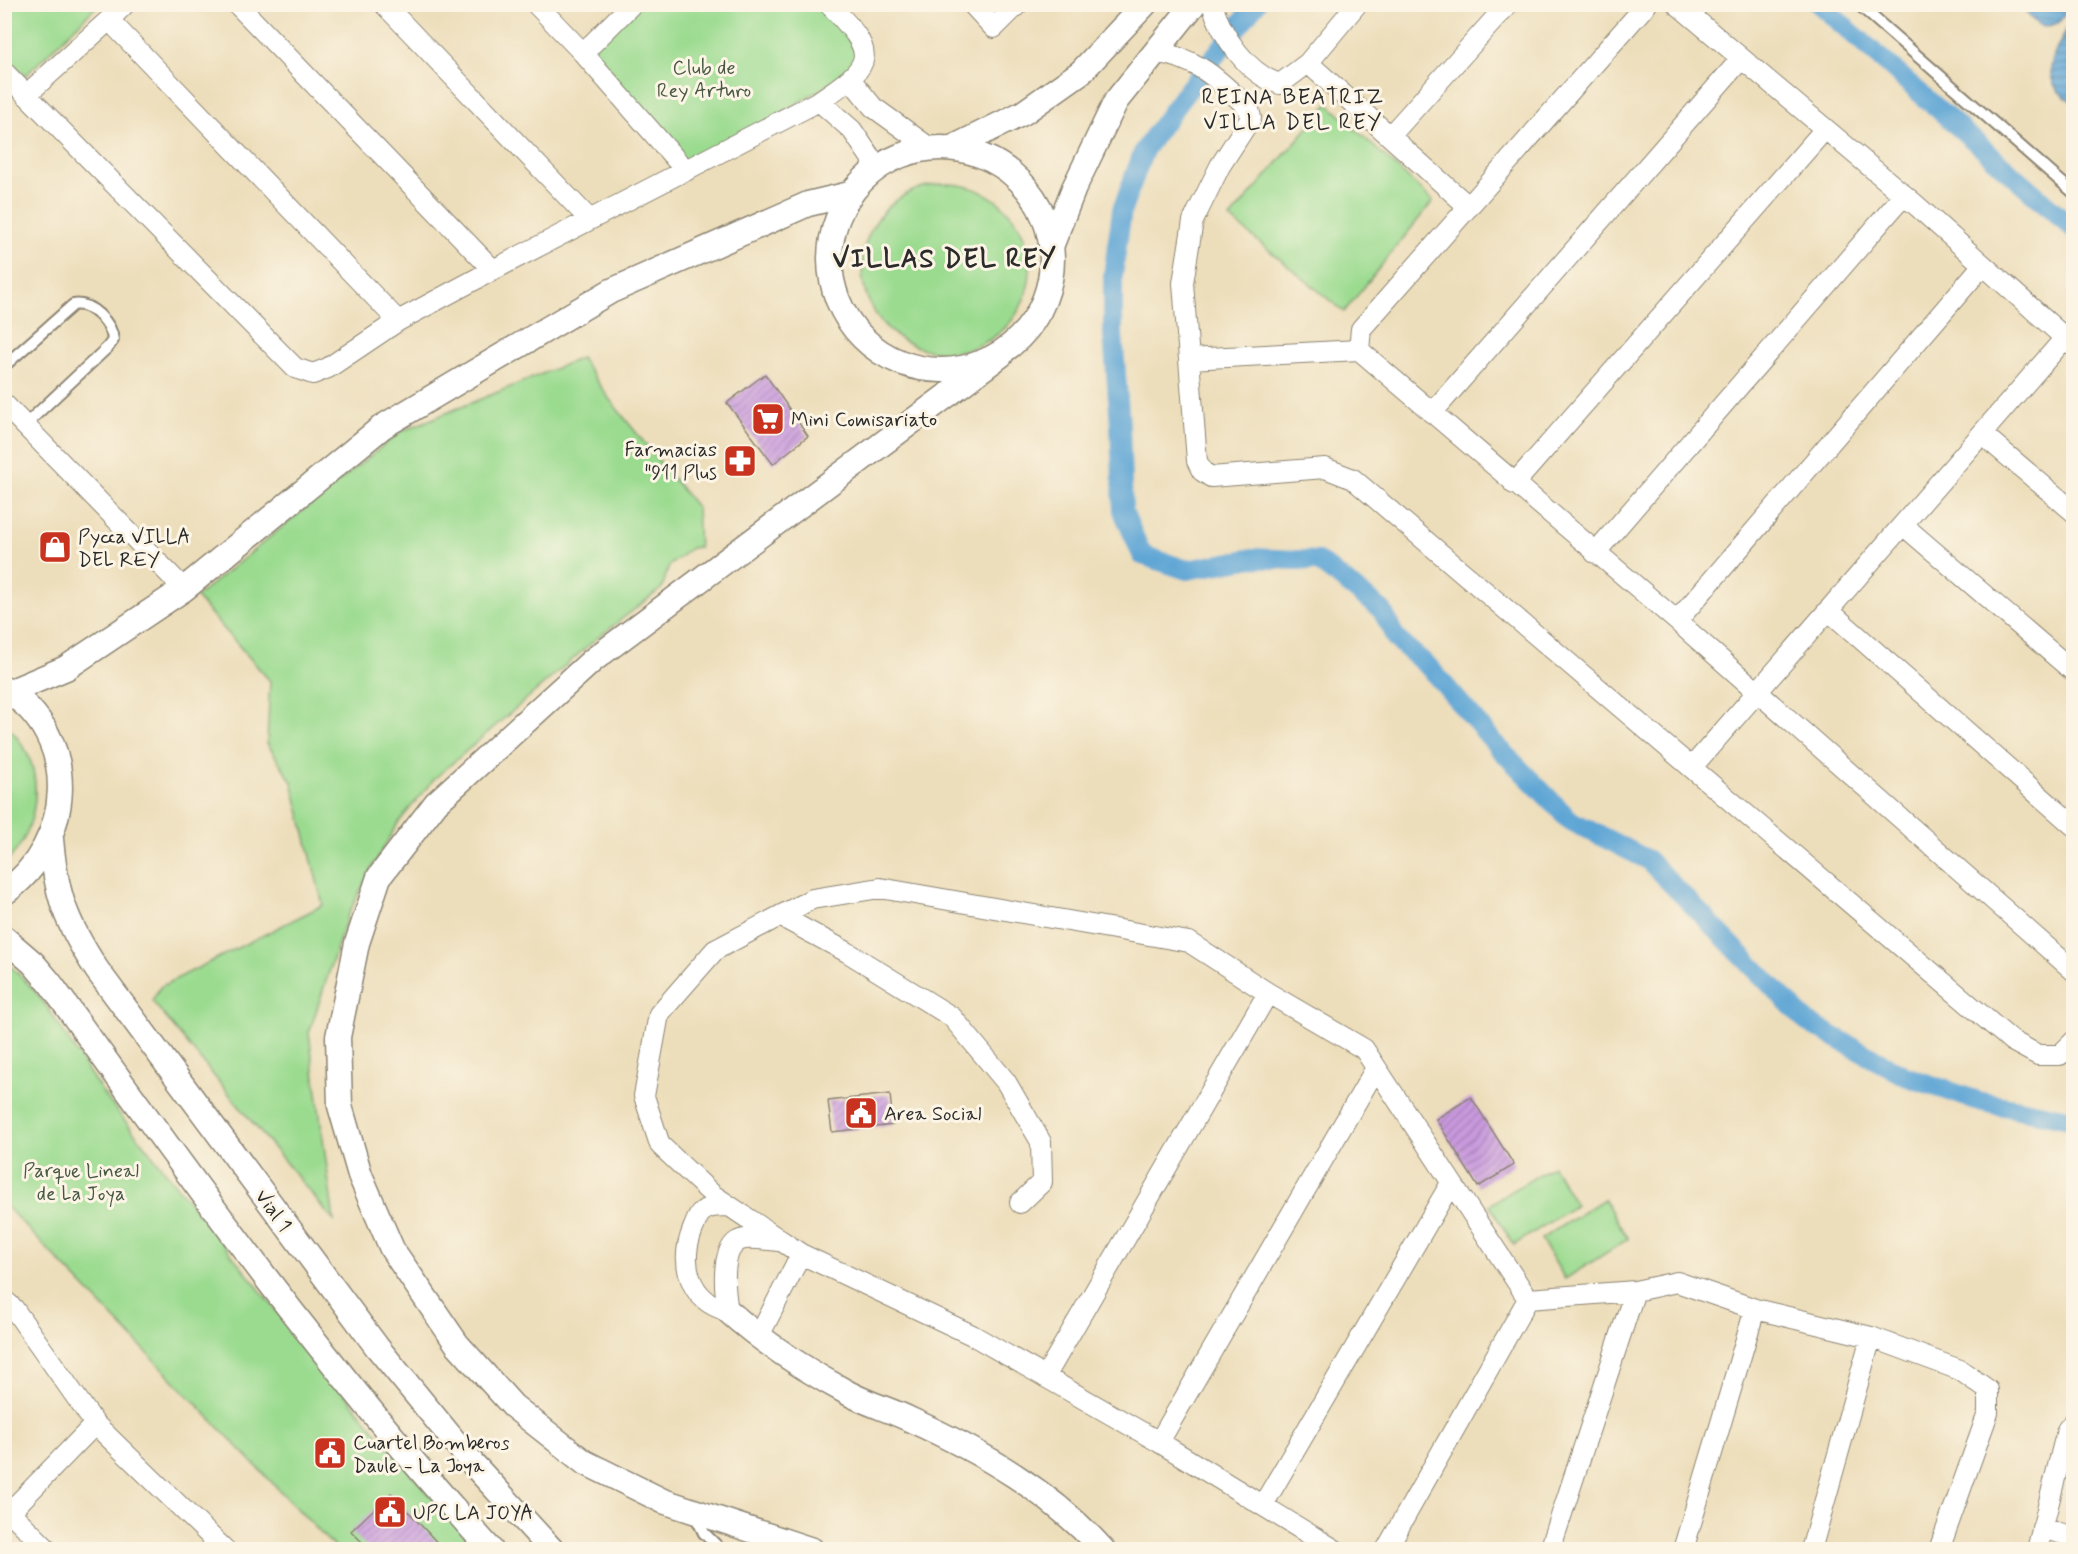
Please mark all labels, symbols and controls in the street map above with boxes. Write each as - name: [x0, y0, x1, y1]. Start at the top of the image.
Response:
- park label: Club de Rey Arturo: [657, 55, 751, 105]
- district label: REINA BEATRIZ VILLA DEL REY: [1202, 84, 1384, 137]
- district label: VILLAS DEL REY: [833, 243, 1057, 277]
- supermarket icon: Mini Comisariato: [750, 401, 786, 437]
- place label: Mini Comisariato: [791, 407, 937, 434]
- place label: Farmacias "911 Plus: [624, 437, 717, 487]
- pharmacy icon: Farmacias "911 Plus: [722, 443, 758, 479]
- place label: Pycca VILLA DEL REY: [78, 524, 191, 574]
- shop icon: Pycca VILLA DEL REY: [37, 529, 73, 565]
- public building icon: Area Social: [843, 1095, 879, 1131]
- place label: Area Social: [884, 1101, 981, 1128]
- park label: Parque Lineal de La Joya: [23, 1158, 139, 1208]
- street label: Vial 1: [248, 1184, 298, 1238]
- place label: Cuartel Bomberos Daule - La Joya: [353, 1430, 510, 1480]
- public building icon: Cuartel Bomberos Daule - La Joya: [312, 1435, 348, 1471]
- public building icon: UPC LA JOYA: [372, 1494, 408, 1530]
- place label: UPC LA JOYA: [413, 1500, 533, 1527]

